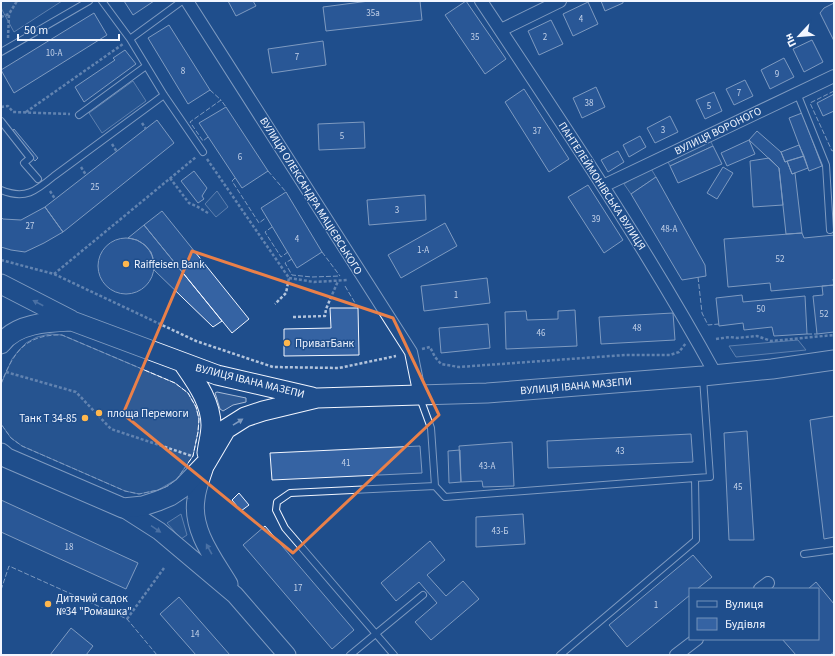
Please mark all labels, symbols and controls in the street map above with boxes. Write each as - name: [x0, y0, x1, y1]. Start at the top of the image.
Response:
- house number: 35а: [366, 7, 380, 20]
- house number: 4: [579, 13, 584, 26]
- scale bar: [18, 16, 119, 42]
- north arrow: [779, 16, 819, 56]
- text: 50 m: [24, 22, 48, 39]
- house number: 35: [471, 31, 480, 44]
- house number: 2: [543, 31, 548, 44]
- text: Пн: [781, 31, 800, 50]
- house number: 10-А: [46, 47, 62, 60]
- house number: 7: [295, 51, 300, 64]
- house number: 8: [181, 65, 186, 78]
- house number: 9: [775, 68, 780, 81]
- house number: 7: [737, 87, 742, 100]
- house number: 38: [585, 97, 594, 110]
- house number: 5: [707, 100, 712, 113]
- street label: ВУЛИЦЯ ВОРОНОГО: [672, 103, 764, 159]
- street label: ВУЛИЦЯ ОЛЕКСАНДРА МАЦІЄВСЬКОГО: [256, 115, 366, 277]
- street label: ПАНТЕЛЕЙМОНІВСЬКА ВУЛИЦЯ: [555, 119, 649, 253]
- house number: 3: [661, 124, 666, 137]
- house number: 37: [533, 125, 542, 138]
- house number: 5: [340, 130, 345, 143]
- house number: 6: [238, 151, 243, 164]
- house number: 25: [91, 181, 100, 194]
- house number: 3: [395, 204, 400, 217]
- house number: 39: [592, 213, 601, 226]
- house number: 27: [26, 220, 35, 233]
- house number: 48-А: [661, 223, 677, 236]
- house number: 4: [295, 233, 300, 246]
- house number: 1-А: [417, 244, 429, 257]
- house number: 52: [776, 253, 785, 266]
- place label: Raiffeisen Bank: [134, 257, 205, 272]
- marker: Raiffeisen Bank: [121, 259, 131, 269]
- house number: 1: [454, 289, 458, 302]
- one-way arrow: [32, 300, 44, 306]
- house number: 50: [757, 303, 766, 316]
- house number: 52: [820, 308, 829, 321]
- house number: 48: [633, 322, 642, 335]
- house number: 46: [537, 327, 546, 340]
- place label: ПриватБанк: [295, 336, 355, 351]
- marker: ПриватБанк: [282, 338, 292, 348]
- street label: ВУЛИЦЯ ІВАНА МАЗЕПИ: [194, 360, 306, 402]
- street label: ВУЛИЦЯ ІВАНА МАЗЕПИ: [519, 374, 633, 398]
- place label: площа Перемоги: [107, 406, 189, 421]
- marker: площа Перемоги: [94, 408, 104, 418]
- place label: Танк Т 34-85: [19, 411, 77, 426]
- marker: Танк Т 34-85: [80, 413, 90, 423]
- one-way arrow: [233, 418, 243, 426]
- house number: 43: [616, 445, 625, 458]
- house number: 41: [342, 457, 350, 470]
- house number: 43-А: [479, 460, 495, 473]
- house number: 45: [734, 481, 743, 494]
- one-way arrow: [151, 525, 161, 533]
- house number: 43-Б: [492, 525, 508, 538]
- house number: 18: [65, 541, 74, 554]
- one-way arrow: [205, 543, 212, 555]
- house number: 17: [294, 582, 303, 595]
- legend: [689, 588, 819, 640]
- place label: Дитячий садок №34 "Ромашка": [56, 591, 132, 619]
- text: Вулиця: [725, 596, 763, 613]
- marker: Дитячий садок №34 "Ромашка": [43, 599, 53, 609]
- house number: 1: [654, 599, 658, 612]
- text: Будівля: [725, 616, 765, 633]
- house number: 14: [191, 628, 200, 641]

